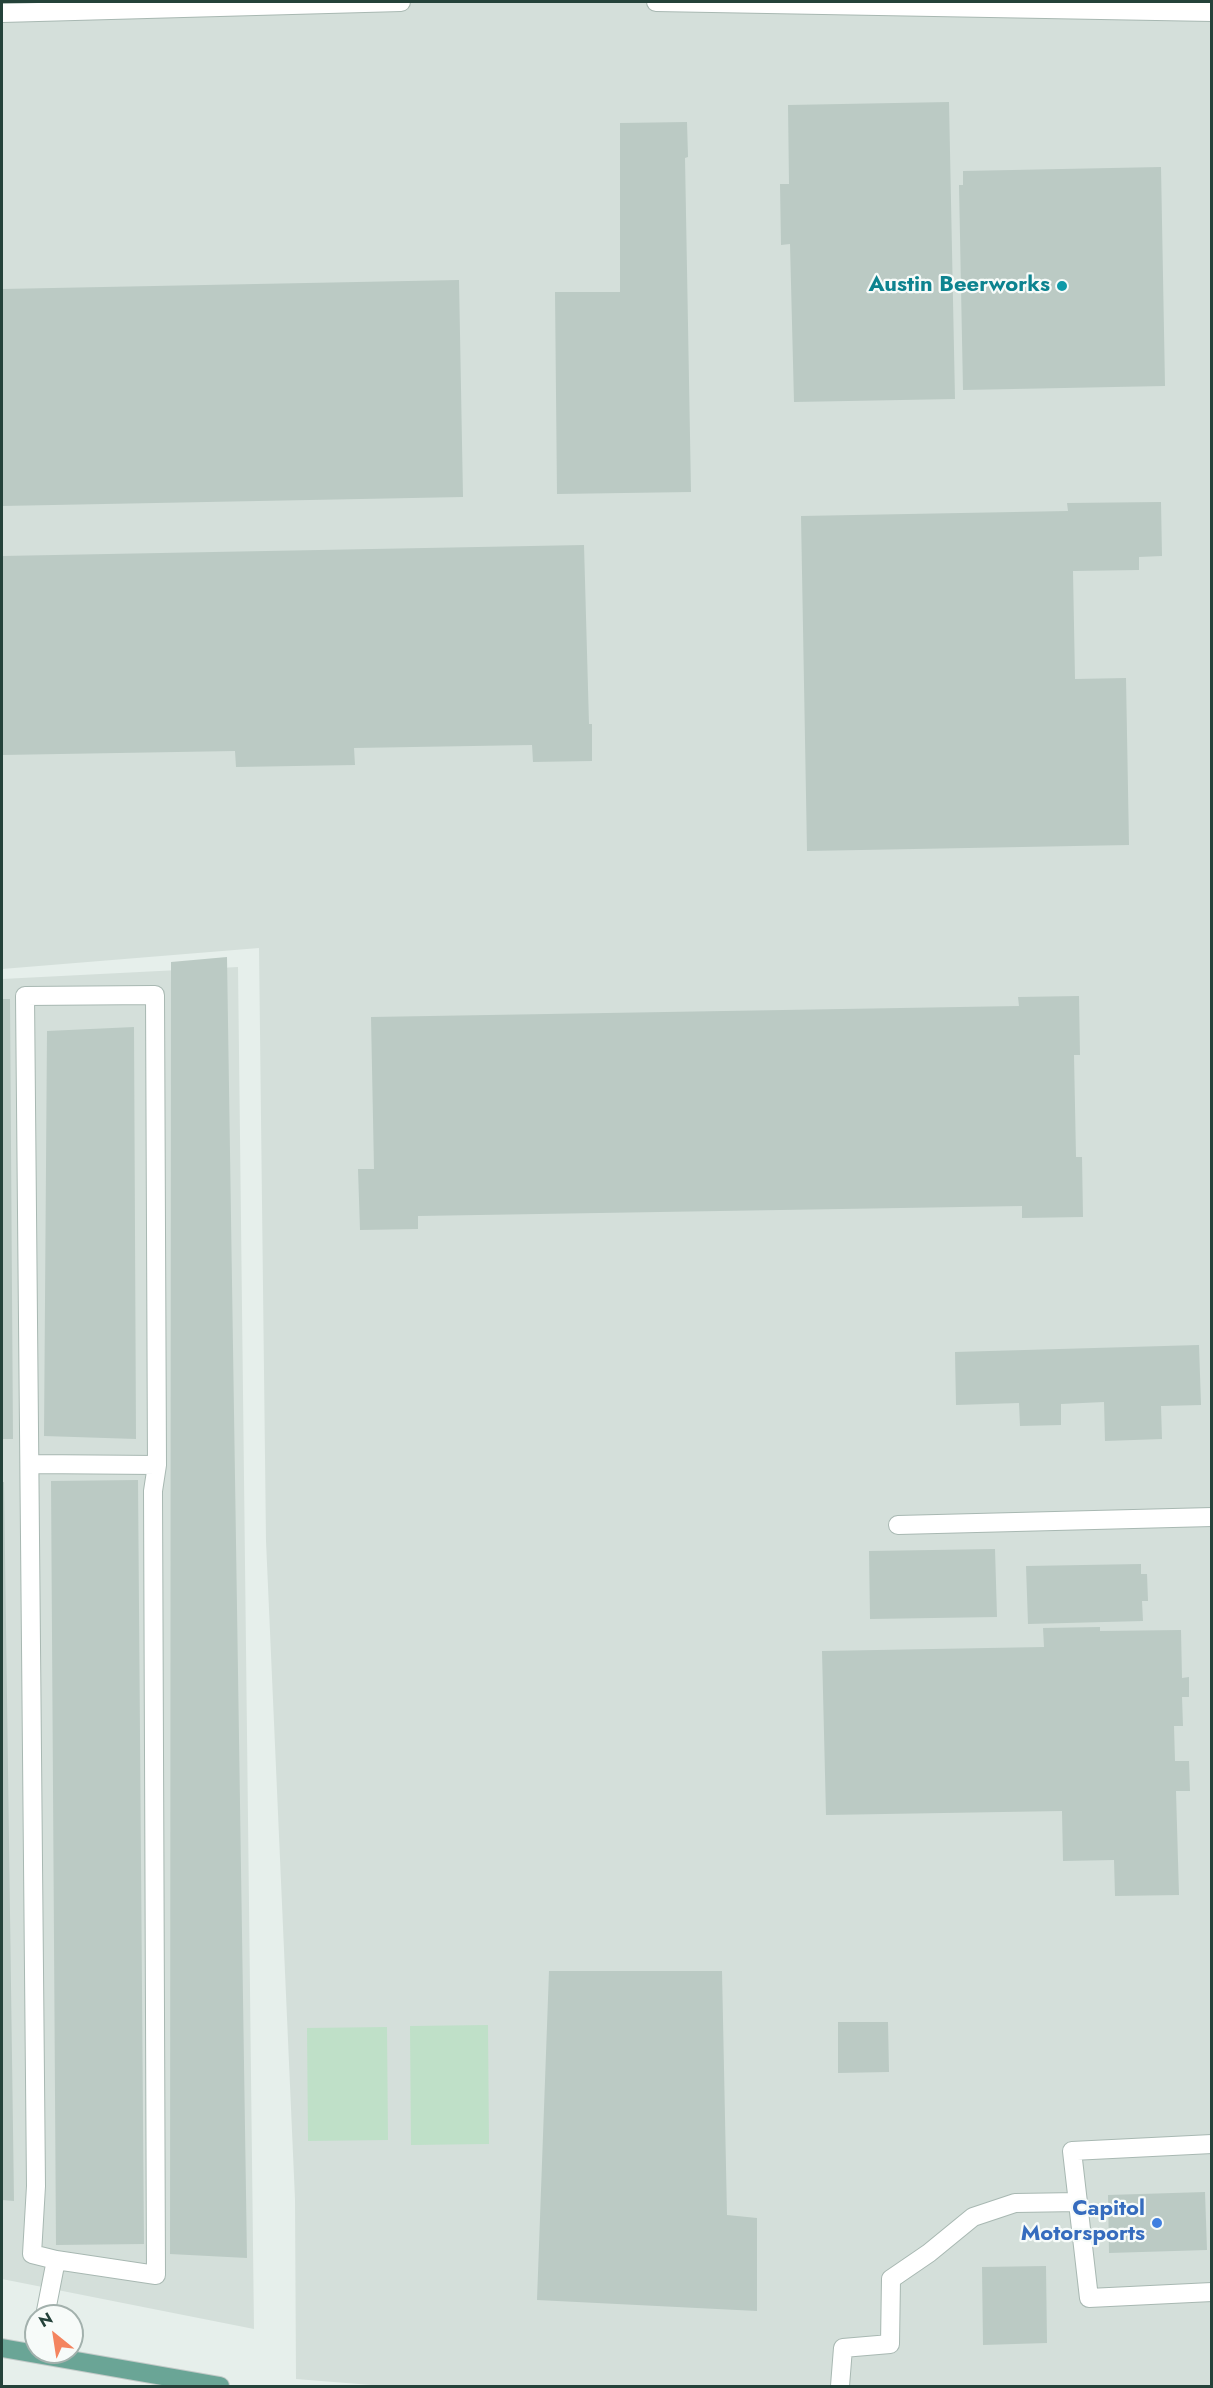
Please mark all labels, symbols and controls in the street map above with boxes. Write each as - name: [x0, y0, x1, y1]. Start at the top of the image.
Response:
- place label: Austin Beerworks: [869, 273, 1050, 299]
- marker: Austin Beerworks: [1055, 279, 1069, 293]
- place label: Capitol Motorsports: [1021, 2197, 1145, 2248]
- marker: Capitol Motorsports: [1150, 2216, 1164, 2230]
- north arrow: [24, 2304, 84, 2364]
- text: N: [34, 2307, 57, 2333]

